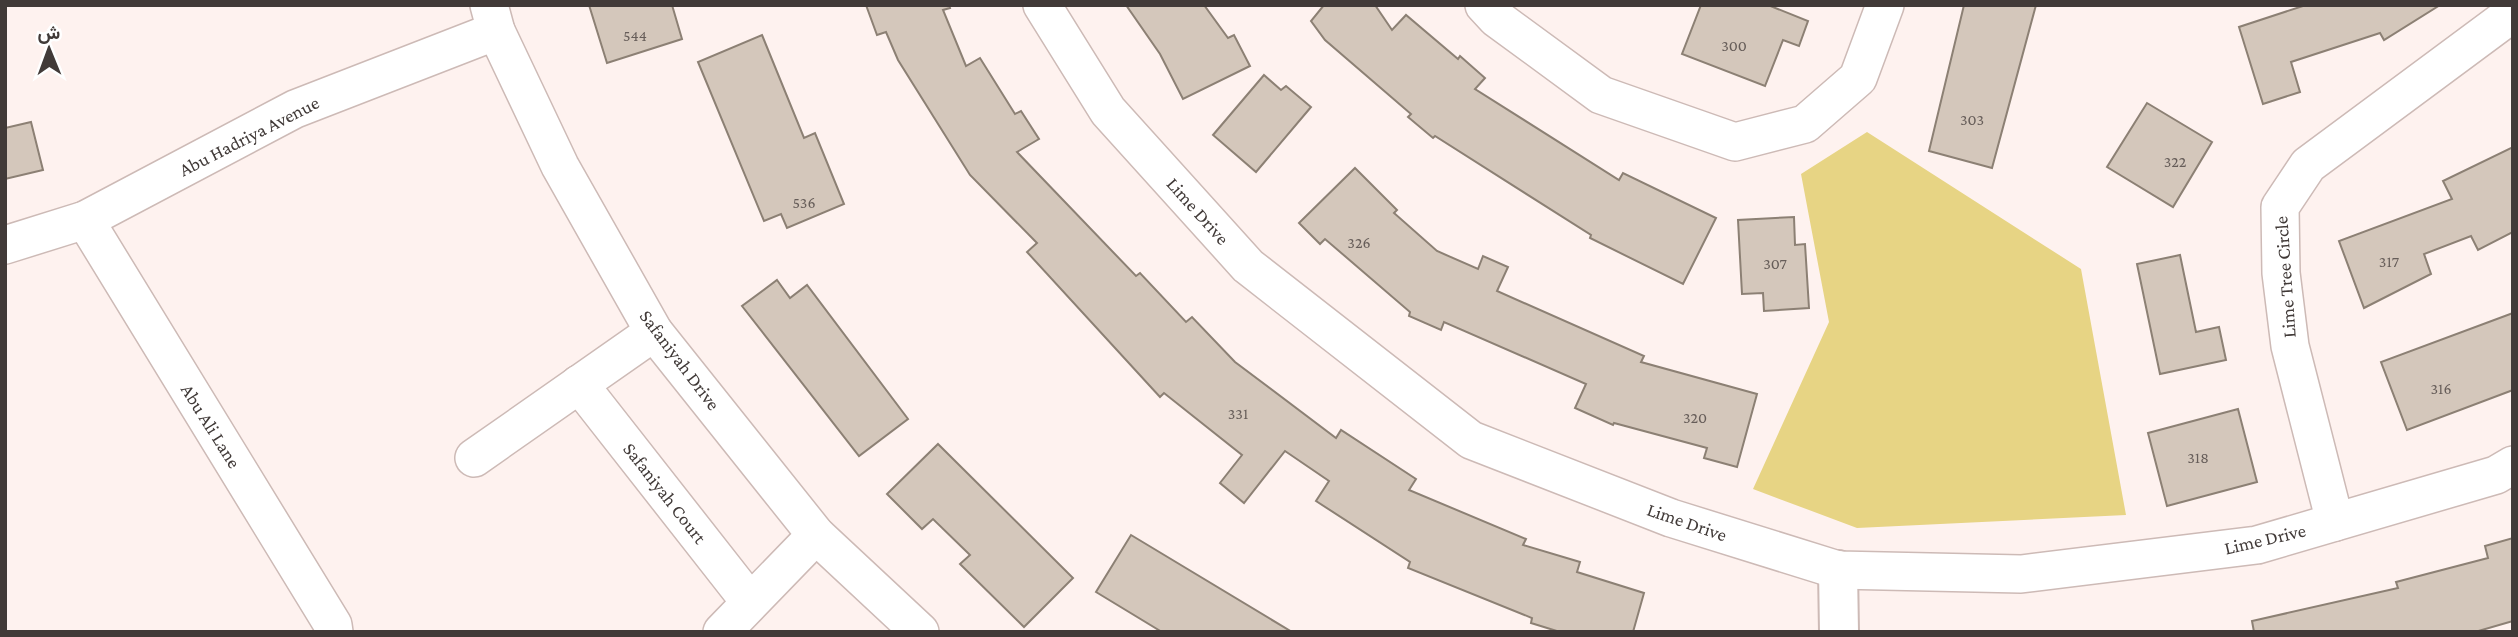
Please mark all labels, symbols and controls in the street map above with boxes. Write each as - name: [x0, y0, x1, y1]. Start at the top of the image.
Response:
- north arrow: [14, 14, 84, 84]
- text: ش: [37, 22, 60, 44]
- house number: 544: [623, 27, 647, 44]
- house number: 300: [1721, 37, 1747, 54]
- street label: Abu Hadriya Avenue: [176, 92, 322, 180]
- house number: 303: [1960, 111, 1984, 128]
- house number: 322: [2164, 153, 2187, 170]
- street label: Lime Drive: [1162, 173, 1234, 249]
- house number: 536: [792, 194, 816, 211]
- street label: Lime Tree Circle: [2270, 215, 2300, 339]
- house number: 326: [1347, 234, 1371, 251]
- house number: 317: [2379, 253, 2400, 270]
- house number: 307: [1763, 255, 1787, 272]
- street label: Safaniyah Drive: [636, 306, 724, 414]
- street label: Abu Ali Lane: [177, 380, 245, 472]
- house number: 316: [2430, 380, 2452, 397]
- house number: 331: [1228, 405, 1248, 422]
- house number: 320: [1683, 409, 1707, 426]
- street label: Safaniyah Court: [619, 438, 711, 548]
- house number: 318: [2187, 449, 2209, 466]
- street label: Lime Drive: [1644, 499, 1730, 545]
- street label: Lime Drive: [2222, 519, 2308, 559]

